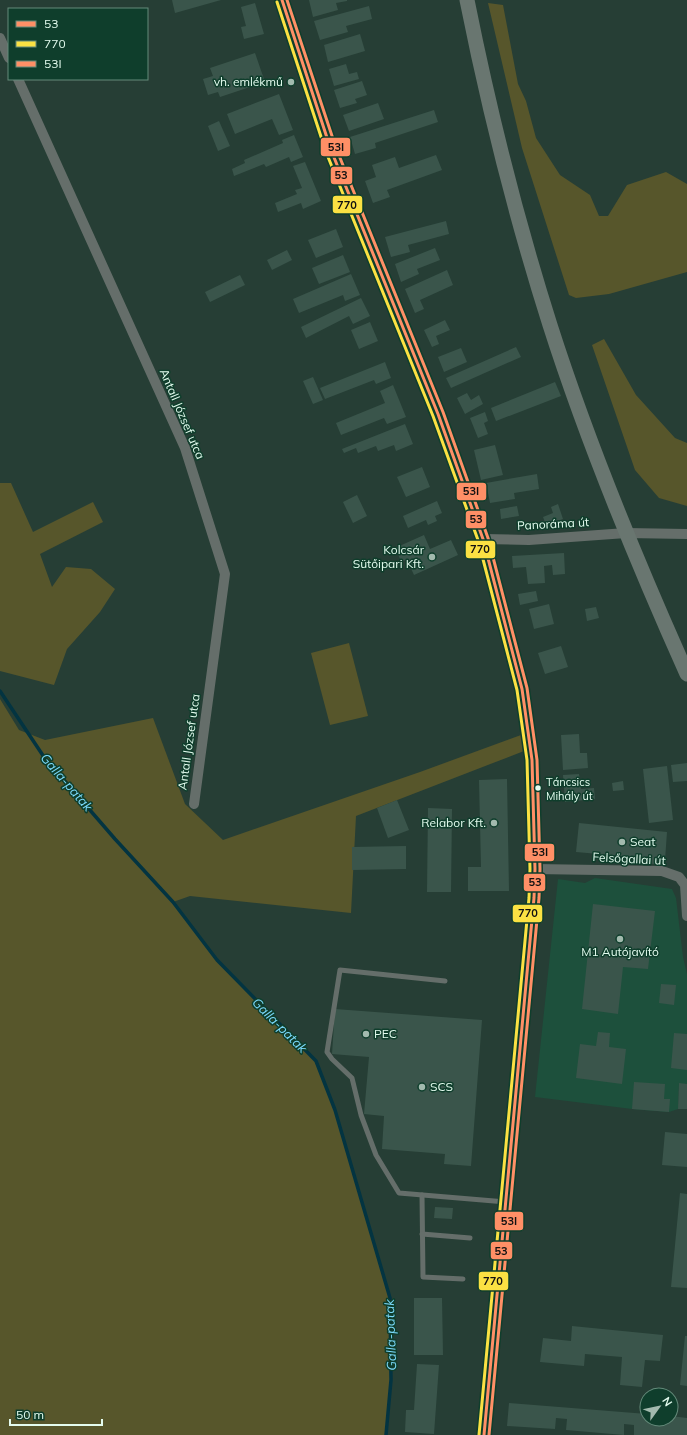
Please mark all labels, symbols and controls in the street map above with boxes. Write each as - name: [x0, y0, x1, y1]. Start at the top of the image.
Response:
- legend: [8, 8, 148, 80]
- text: 53: [44, 16, 58, 31]
- text: 770: [44, 36, 66, 51]
- text: 53I: [44, 56, 62, 71]
- place label: vh. emlékmű: [214, 74, 283, 89]
- marker: vh. emlékmű: [286, 77, 296, 87]
- line badge: 53I: [320, 137, 351, 157]
- text: 53I: [328, 140, 344, 154]
- line badge: 53: [330, 166, 353, 185]
- text: 53: [334, 168, 348, 182]
- line badge: 770: [332, 195, 363, 214]
- text: 770: [337, 198, 357, 212]
- street label: Antall József utca: [157, 366, 208, 461]
- line badge: 53I: [456, 482, 487, 501]
- text: 53I: [463, 484, 479, 498]
- line badge: 53: [465, 510, 487, 529]
- text: 53: [469, 512, 483, 526]
- street label: Panoráma út: [517, 514, 589, 533]
- line badge: 770: [465, 540, 496, 559]
- place label: Kolcsár Sütőipari Kft.: [353, 542, 425, 571]
- text: 770: [470, 542, 490, 556]
- marker: Kolcsár Sütőipari Kft.: [427, 552, 437, 562]
- street label: Antall József utca: [174, 693, 203, 791]
- water label: Galla-patak: [38, 750, 97, 814]
- place label: Táncsics Mihály út: [546, 775, 593, 803]
- marker: Táncsics Mihály út: [533, 783, 543, 793]
- place label: Relabor Kft.: [421, 815, 486, 830]
- marker: Relabor Kft.: [489, 818, 499, 828]
- place label: Seat: [630, 834, 655, 849]
- marker: Seat: [617, 837, 627, 847]
- line badge: 53I: [524, 843, 555, 862]
- text: 53I: [532, 845, 548, 859]
- street label: Felsőgallai út: [592, 849, 666, 868]
- line badge: 53: [523, 873, 546, 892]
- text: 53: [528, 875, 542, 889]
- line badge: 770: [512, 904, 543, 923]
- text: 770: [518, 906, 538, 920]
- marker: M1 Autójavító: [615, 934, 625, 944]
- place label: M1 Autójavító: [581, 944, 659, 959]
- water label: Galla-patak: [249, 994, 311, 1056]
- place label: PEC: [374, 1026, 397, 1041]
- marker: PEC: [361, 1029, 371, 1039]
- place label: SCS: [430, 1079, 453, 1094]
- marker: SCS: [417, 1082, 427, 1092]
- line badge: 53I: [494, 1211, 524, 1231]
- text: 53I: [501, 1214, 517, 1228]
- line badge: 53: [490, 1241, 513, 1260]
- text: 53: [494, 1244, 508, 1258]
- line badge: 770: [478, 1271, 509, 1291]
- text: 770: [483, 1274, 503, 1288]
- water label: Galla-patak: [381, 1299, 399, 1371]
- north arrow: [639, 1387, 679, 1427]
- text: N: [659, 1394, 676, 1409]
- scale bar: [10, 1401, 102, 1427]
- text: 50 m: [16, 1407, 44, 1422]

